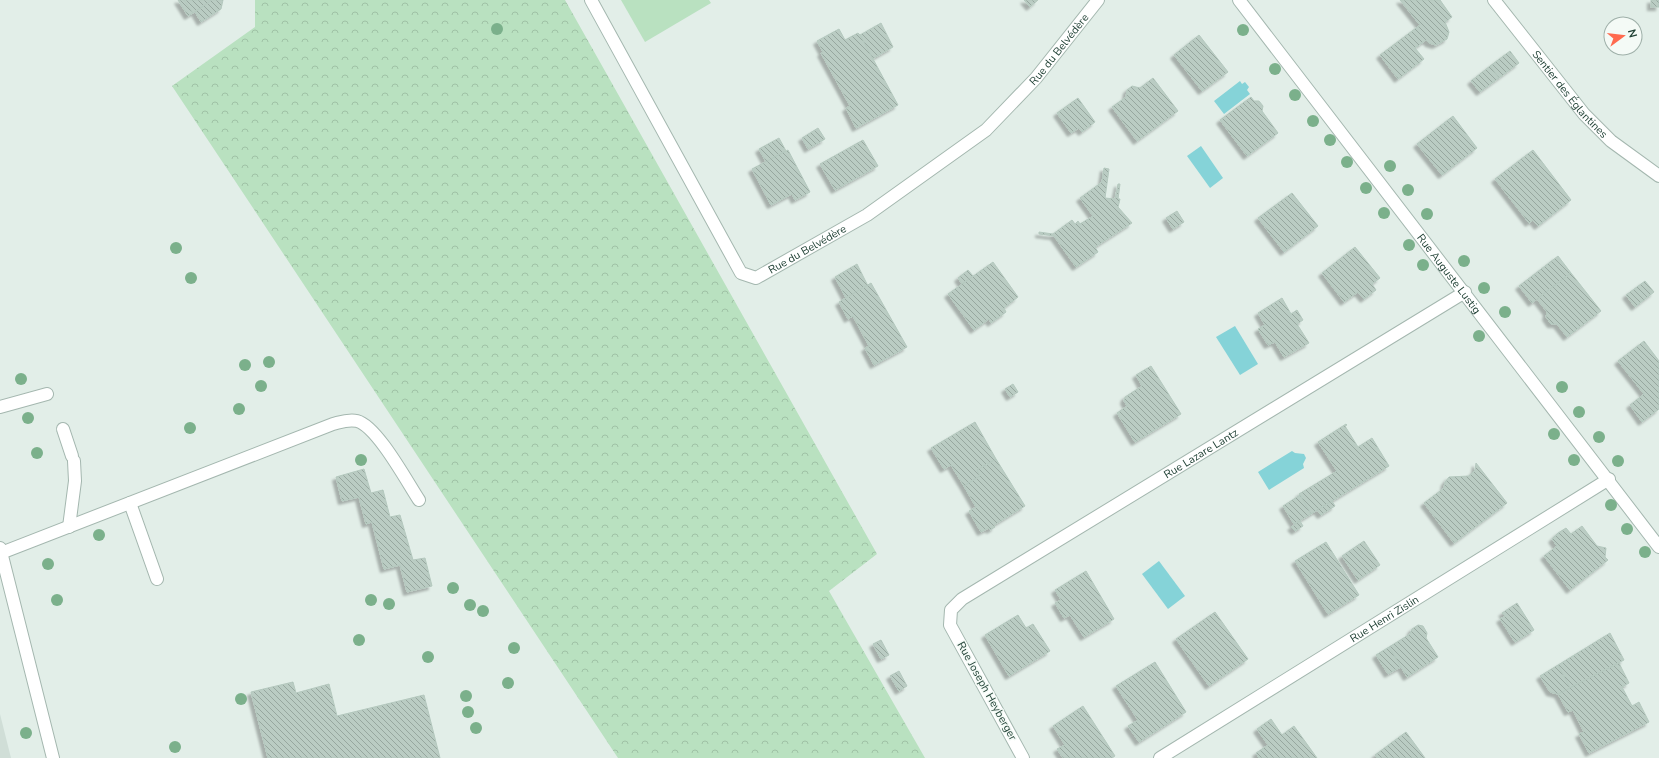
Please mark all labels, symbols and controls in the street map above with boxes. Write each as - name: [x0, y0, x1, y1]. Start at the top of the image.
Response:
- street label: Rue du Belvédère: [1026, 10, 1092, 88]
- north arrow: [1603, 16, 1643, 56]
- text: N: [1624, 28, 1640, 39]
- street label: Sentier des Églantines: [1529, 47, 1611, 141]
- street label: Rue du Belvédère: [765, 221, 849, 277]
- street label: Rue Auguste Lustig: [1414, 231, 1485, 317]
- street label: Rue Lazare Lantz: [1161, 425, 1241, 482]
- street label: Rue Henri Zislin: [1347, 592, 1422, 646]
- street label: Rue Joseph Heyberger: [954, 639, 1020, 743]

